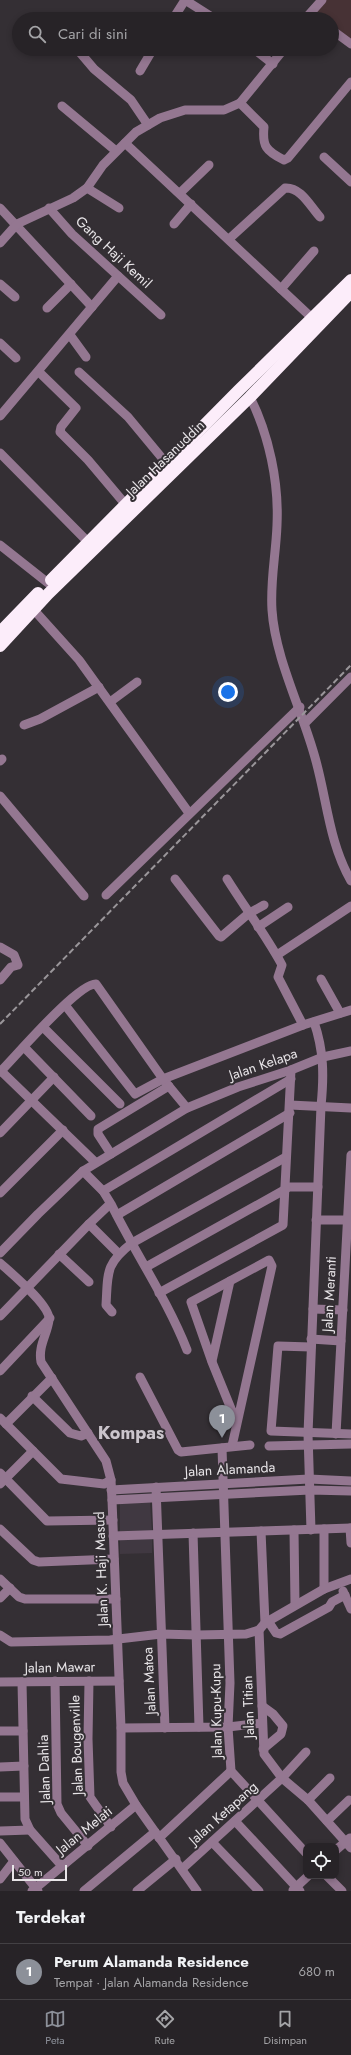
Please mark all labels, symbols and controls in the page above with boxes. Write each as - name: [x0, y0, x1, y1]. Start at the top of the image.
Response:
- search box: [12, 12, 339, 56]
- icon: search: [26, 23, 48, 45]
- text: Cari di sini: [58, 23, 128, 45]
- street label: Gang Haji Kemil: [71, 211, 157, 293]
- street label: Jalan Hasanuddin: [120, 415, 209, 502]
- your location: [218, 682, 238, 702]
- street label: Jalan Kelapa: [224, 1043, 300, 1086]
- street label: Jalan Meranti: [317, 1256, 341, 1334]
- pin: 1: [209, 1405, 235, 1438]
- district label: Kompas: [98, 1420, 164, 1446]
- street label: Jalan Alamanda: [182, 1457, 276, 1481]
- street label: Jalan K. Haji Masud: [89, 1511, 113, 1629]
- street label: Jalan Matoa: [137, 1647, 161, 1717]
- street label: Jalan Mawar: [22, 1656, 96, 1678]
- street label: Jalan Kupu-Kupu: [205, 1663, 227, 1761]
- street label: Jalan Titian: [237, 1675, 259, 1741]
- street label: Jalan Bougenville: [64, 1695, 88, 1797]
- street label: Jalan Dahlia: [33, 1734, 55, 1806]
- street label: Jalan Ketapang: [183, 1777, 262, 1851]
- street label: Jalan Melati: [50, 1801, 116, 1860]
- map controls: [303, 1843, 339, 1879]
- button: locate: [303, 1843, 339, 1879]
- scale bar: [12, 1863, 67, 1882]
- text: 50 m: [18, 1864, 43, 1880]
- text: Terdekat: [16, 1905, 85, 1929]
- text: Perum Alamanda Residence: [54, 1951, 249, 1973]
- text: 1: [26, 1962, 32, 1981]
- text: 680 m: [299, 1962, 335, 1981]
- text: Tempat · Jalan Alamanda Residence: [54, 1973, 248, 1992]
- tab: Peta: [44, 2008, 66, 2048]
- tab: Rute: [154, 2008, 176, 2048]
- tab: Disimpan: [264, 2008, 307, 2048]

